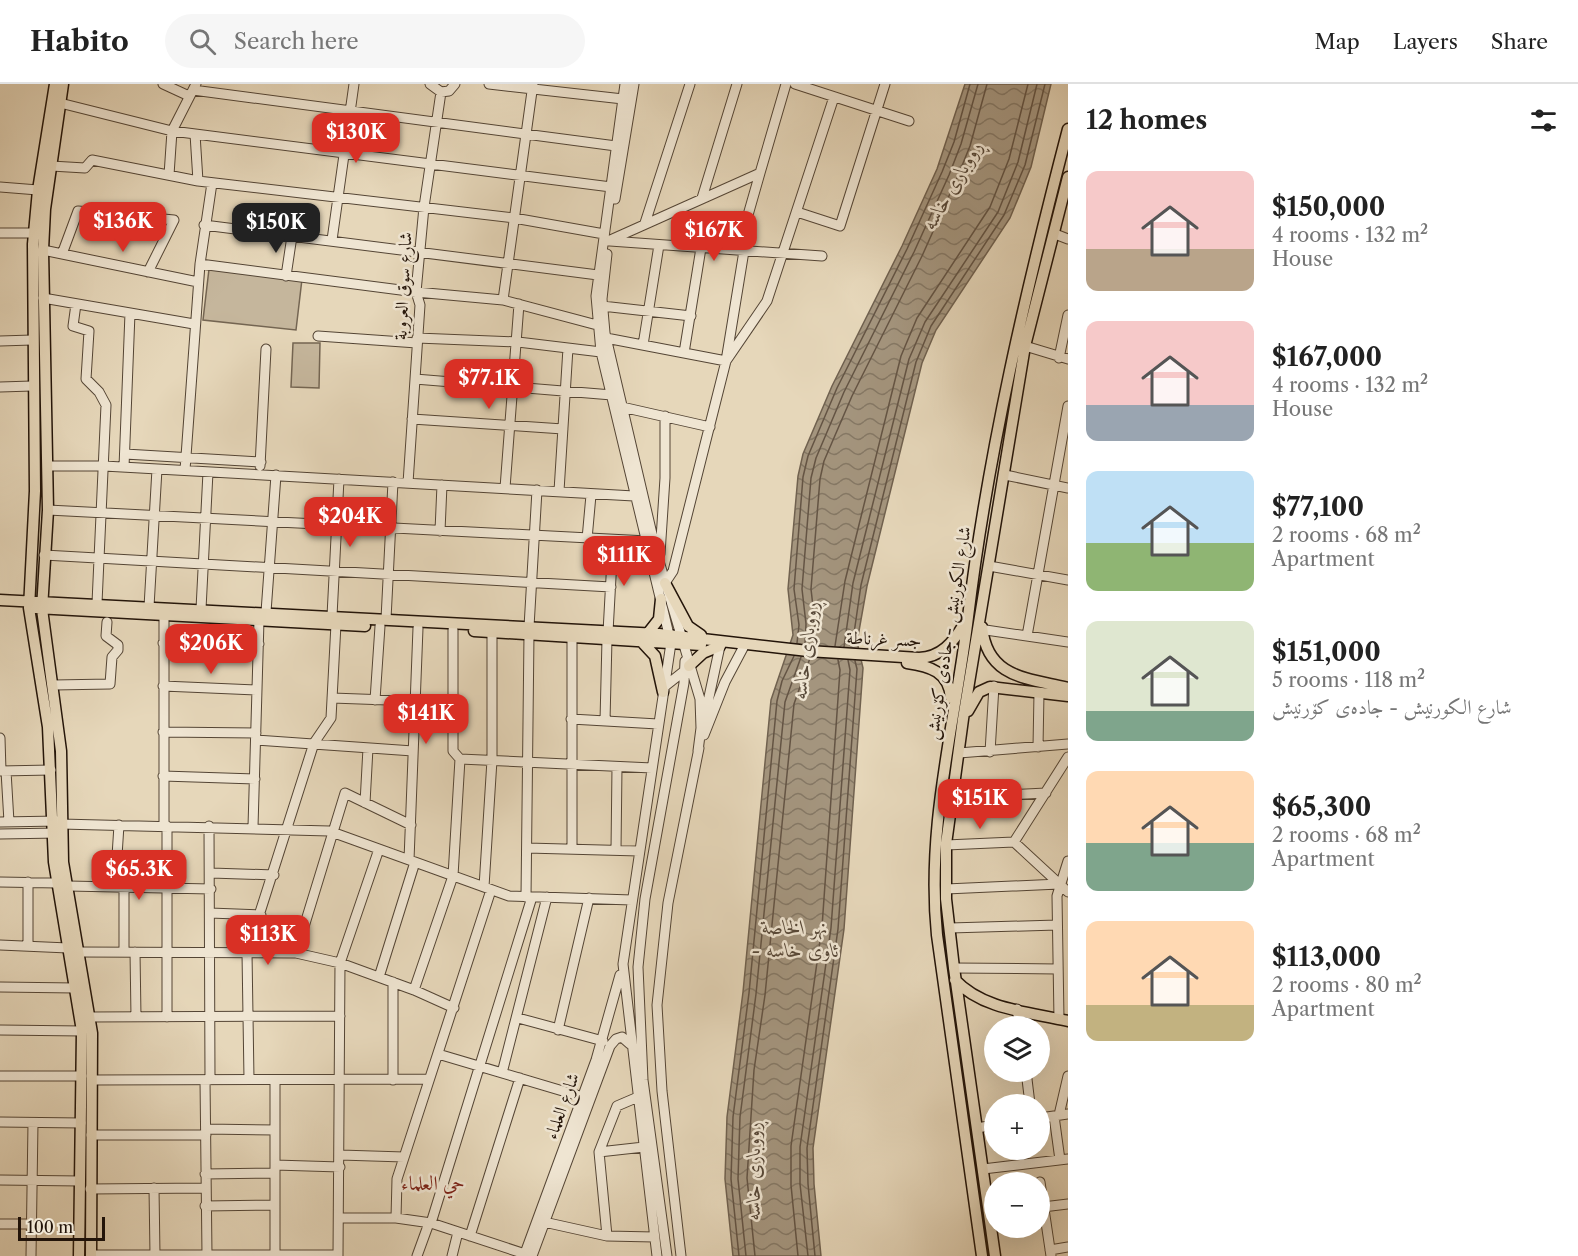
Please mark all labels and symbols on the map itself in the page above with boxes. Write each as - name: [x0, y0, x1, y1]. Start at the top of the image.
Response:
- pin: $130K: [314, 113, 398, 164]
- water label: ڕووباری خاسە: [917, 136, 990, 236]
- pin: $136K: [81, 202, 165, 253]
- pin: $150K: [234, 203, 318, 254]
- pin: $167K: [672, 211, 756, 262]
- street label: شارع سوق العروبة: [389, 231, 421, 341]
- pin: $77.1K: [440, 359, 538, 410]
- pin: $204K: [308, 497, 392, 548]
- street label: شارع الكورنيش - جادەی کۆرنیش: [920, 525, 980, 742]
- pin: $111K: [582, 536, 666, 587]
- water label: ڕووباری خاسە: [787, 600, 827, 701]
- pin: $206K: [169, 624, 253, 675]
- street label: جسر غرناطة: [846, 627, 922, 653]
- pin: $141K: [384, 694, 468, 745]
- pin: $151K: [938, 779, 1022, 830]
- pin: $65.3K: [90, 850, 188, 901]
- pin: $113K: [226, 915, 310, 966]
- water label: نهر الخاصة - ئاوی خاسە: [751, 915, 839, 962]
- street label: شارع العلماء: [540, 1070, 588, 1144]
- water label: ڕووباری خاسە: [741, 1122, 769, 1220]
- district label: حي العلماء: [401, 1171, 465, 1199]
- scale bar: [18, 1214, 105, 1242]

